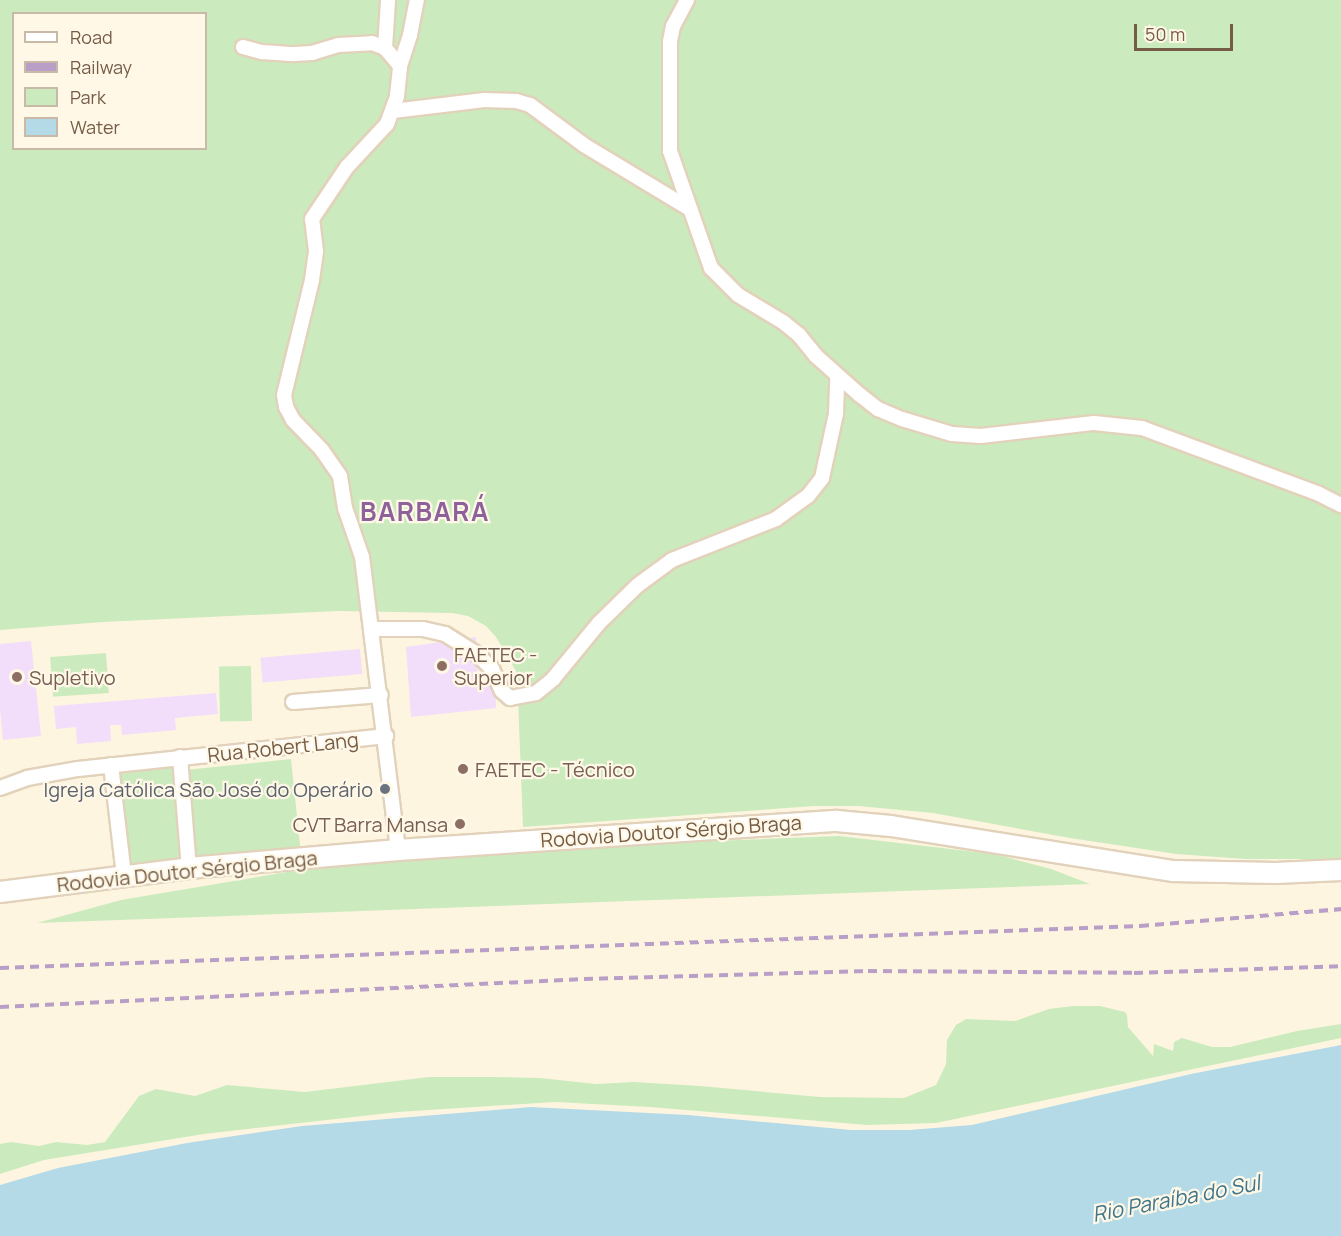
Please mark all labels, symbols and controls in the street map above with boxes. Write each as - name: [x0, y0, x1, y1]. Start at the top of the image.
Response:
- legend: [12, 12, 207, 150]
- scale bar: [1137, 12, 1236, 50]
- text: 50 m: [1145, 22, 1185, 46]
- text: Road: [70, 25, 113, 49]
- text: Railway: [70, 55, 132, 79]
- text: Park: [70, 85, 106, 109]
- text: Water: [70, 115, 120, 139]
- district label: BARBARÁ: [360, 496, 490, 528]
- place label: FAETEC - Superior: [454, 642, 537, 689]
- marker: FAETEC - Superior: [435, 659, 449, 673]
- place label: Supletivo: [29, 665, 116, 689]
- marker: Supletivo: [10, 670, 24, 684]
- street label: Rua Robert Lang: [206, 727, 360, 767]
- place label: FAETEC - Técnico: [475, 757, 635, 781]
- marker: FAETEC - Técnico: [456, 762, 470, 776]
- place label: Igreja Católica São José do Operário: [44, 777, 373, 801]
- marker: Igreja Católica São José do Operário: [378, 782, 392, 796]
- street label: Rodovia Doutor Sérgio Braga: [540, 810, 802, 852]
- place label: CVT Barra Mansa: [292, 812, 448, 836]
- marker: CVT Barra Mansa: [453, 817, 467, 831]
- street label: Rodovia Doutor Sérgio Braga: [56, 845, 318, 897]
- water label: Rio Paraíba do Sul: [1090, 1169, 1262, 1227]

